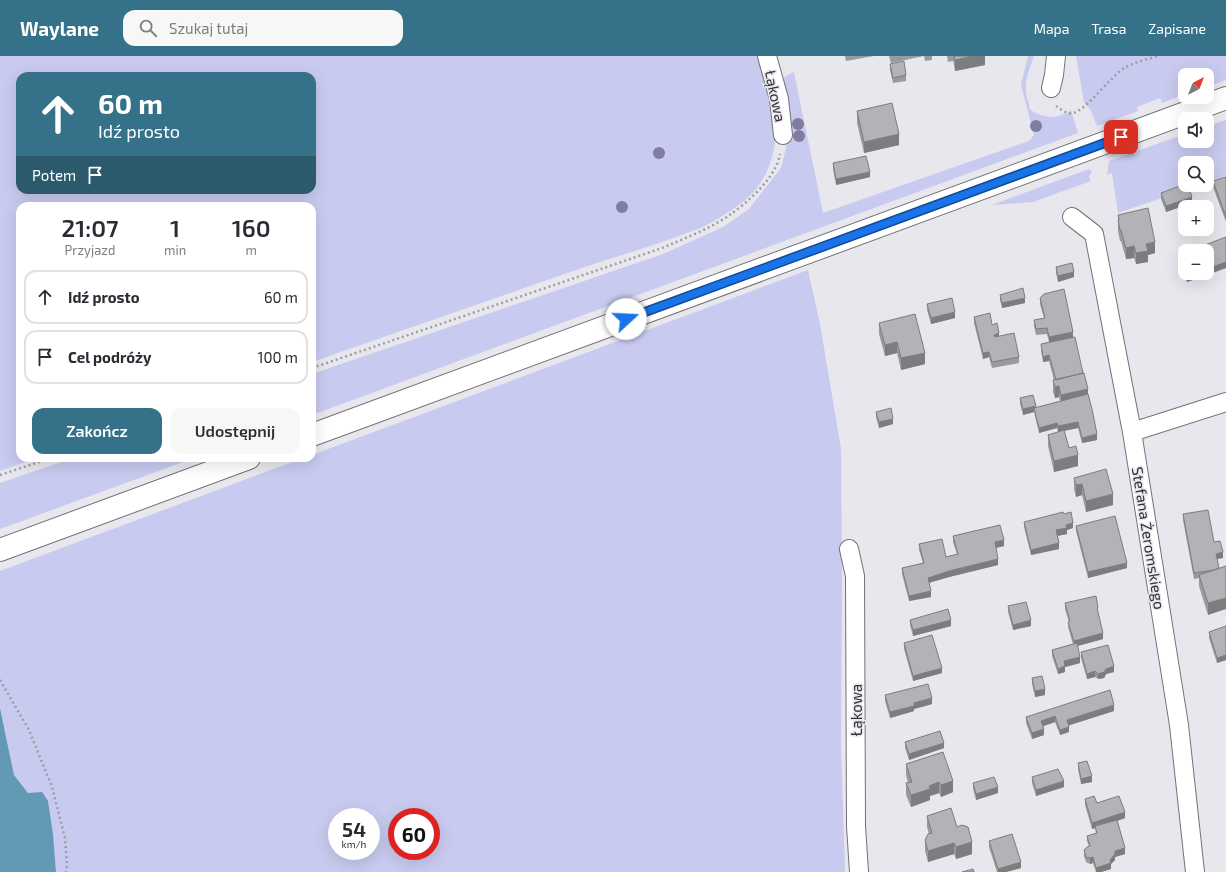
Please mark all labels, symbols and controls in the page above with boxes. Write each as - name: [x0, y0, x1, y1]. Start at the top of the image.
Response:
- search box: [123, 10, 403, 46]
- text: Waylane: [20, 17, 99, 40]
- icon: search: [137, 17, 159, 39]
- text: Szukaj tutaj: [169, 19, 248, 37]
- text: Mapa: [1034, 20, 1069, 37]
- text: Trasa: [1091, 20, 1126, 37]
- text: Zapisane: [1148, 20, 1206, 37]
- street label: Łąkowa: [762, 68, 790, 124]
- north arrow: [1178, 68, 1214, 104]
- map controls: [1178, 68, 1214, 280]
- text: 60 m: [98, 86, 163, 120]
- icon: ahead: [32, 88, 84, 140]
- button: sound: [1178, 112, 1214, 148]
- text: Idź prosto: [98, 120, 180, 142]
- pin: [1104, 120, 1138, 154]
- icon: arrive: [1110, 126, 1132, 148]
- button: search: [1178, 156, 1214, 192]
- icon: arrive: [84, 164, 106, 186]
- text: Potem: [32, 166, 76, 184]
- button: +: [1178, 200, 1214, 236]
- text: 21:07: [61, 213, 119, 242]
- text: 1: [170, 213, 180, 242]
- text: 160: [232, 213, 271, 242]
- text: Przyjazd: [65, 242, 115, 258]
- text: min: [164, 242, 186, 258]
- text: m: [245, 242, 257, 258]
- button: −: [1178, 244, 1214, 280]
- icon: ahead: [34, 286, 56, 308]
- text: Idź prosto: [68, 288, 140, 306]
- text: 60 m: [264, 288, 298, 306]
- position arrow: [605, 298, 647, 340]
- icon: arrive: [34, 346, 56, 368]
- text: Cel podróży: [68, 348, 151, 366]
- text: 100 m: [257, 348, 298, 366]
- button: Zakończ: [32, 408, 162, 454]
- button: Udostępnij: [170, 408, 300, 454]
- street label: Stefana Żeromskiego: [1129, 465, 1169, 611]
- street label: Łąkowa: [847, 684, 865, 736]
- speed limit sign: 60: [388, 808, 440, 860]
- text: 54: [342, 817, 366, 841]
- text: km/h: [342, 838, 366, 850]

